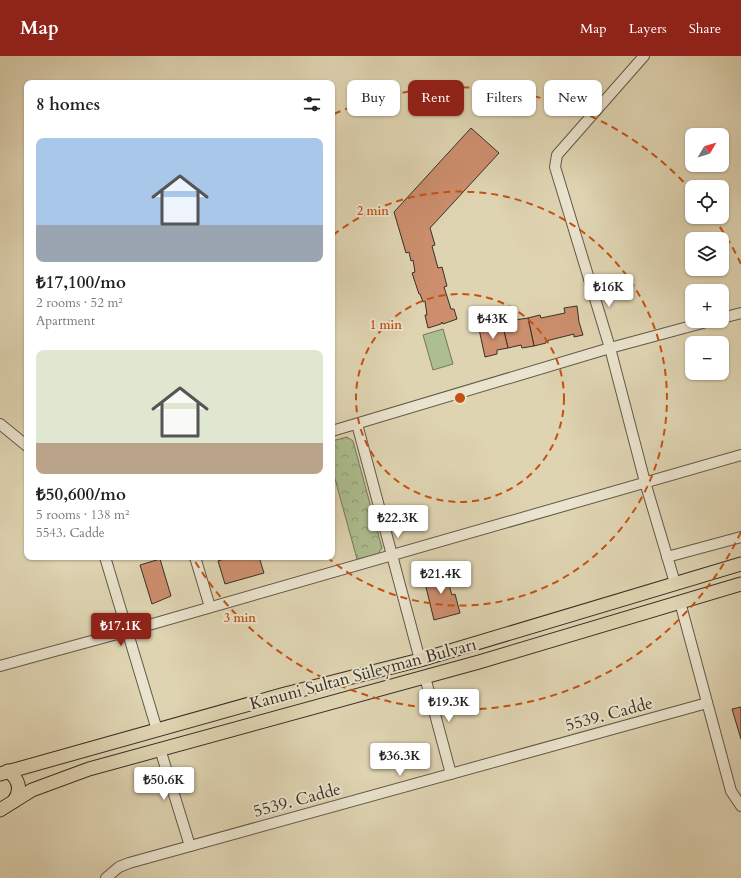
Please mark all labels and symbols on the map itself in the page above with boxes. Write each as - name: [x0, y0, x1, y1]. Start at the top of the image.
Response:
- north arrow: [685, 128, 729, 172]
- text: 2 min: [357, 203, 389, 219]
- pin: ₺16K: [585, 274, 633, 308]
- pin: ₺43K: [469, 306, 517, 340]
- text: 1 min: [370, 317, 402, 333]
- centre of rings: [453, 391, 467, 405]
- pin: ₺22.3K: [365, 505, 431, 539]
- pin: ₺21.4K: [408, 561, 474, 595]
- text: 3 min: [224, 610, 256, 626]
- pin: ₺17.1K: [88, 613, 154, 647]
- street label: Kanuni Sultan Süleyman Bulvarı: [247, 633, 479, 715]
- pin: ₺19.3K: [416, 689, 482, 723]
- street label: 5539. Cadde: [563, 691, 655, 737]
- pin: ₺36.3K: [367, 743, 433, 777]
- pin: ₺50.6K: [131, 767, 197, 801]
- street label: 5539. Cadde: [251, 777, 343, 823]

